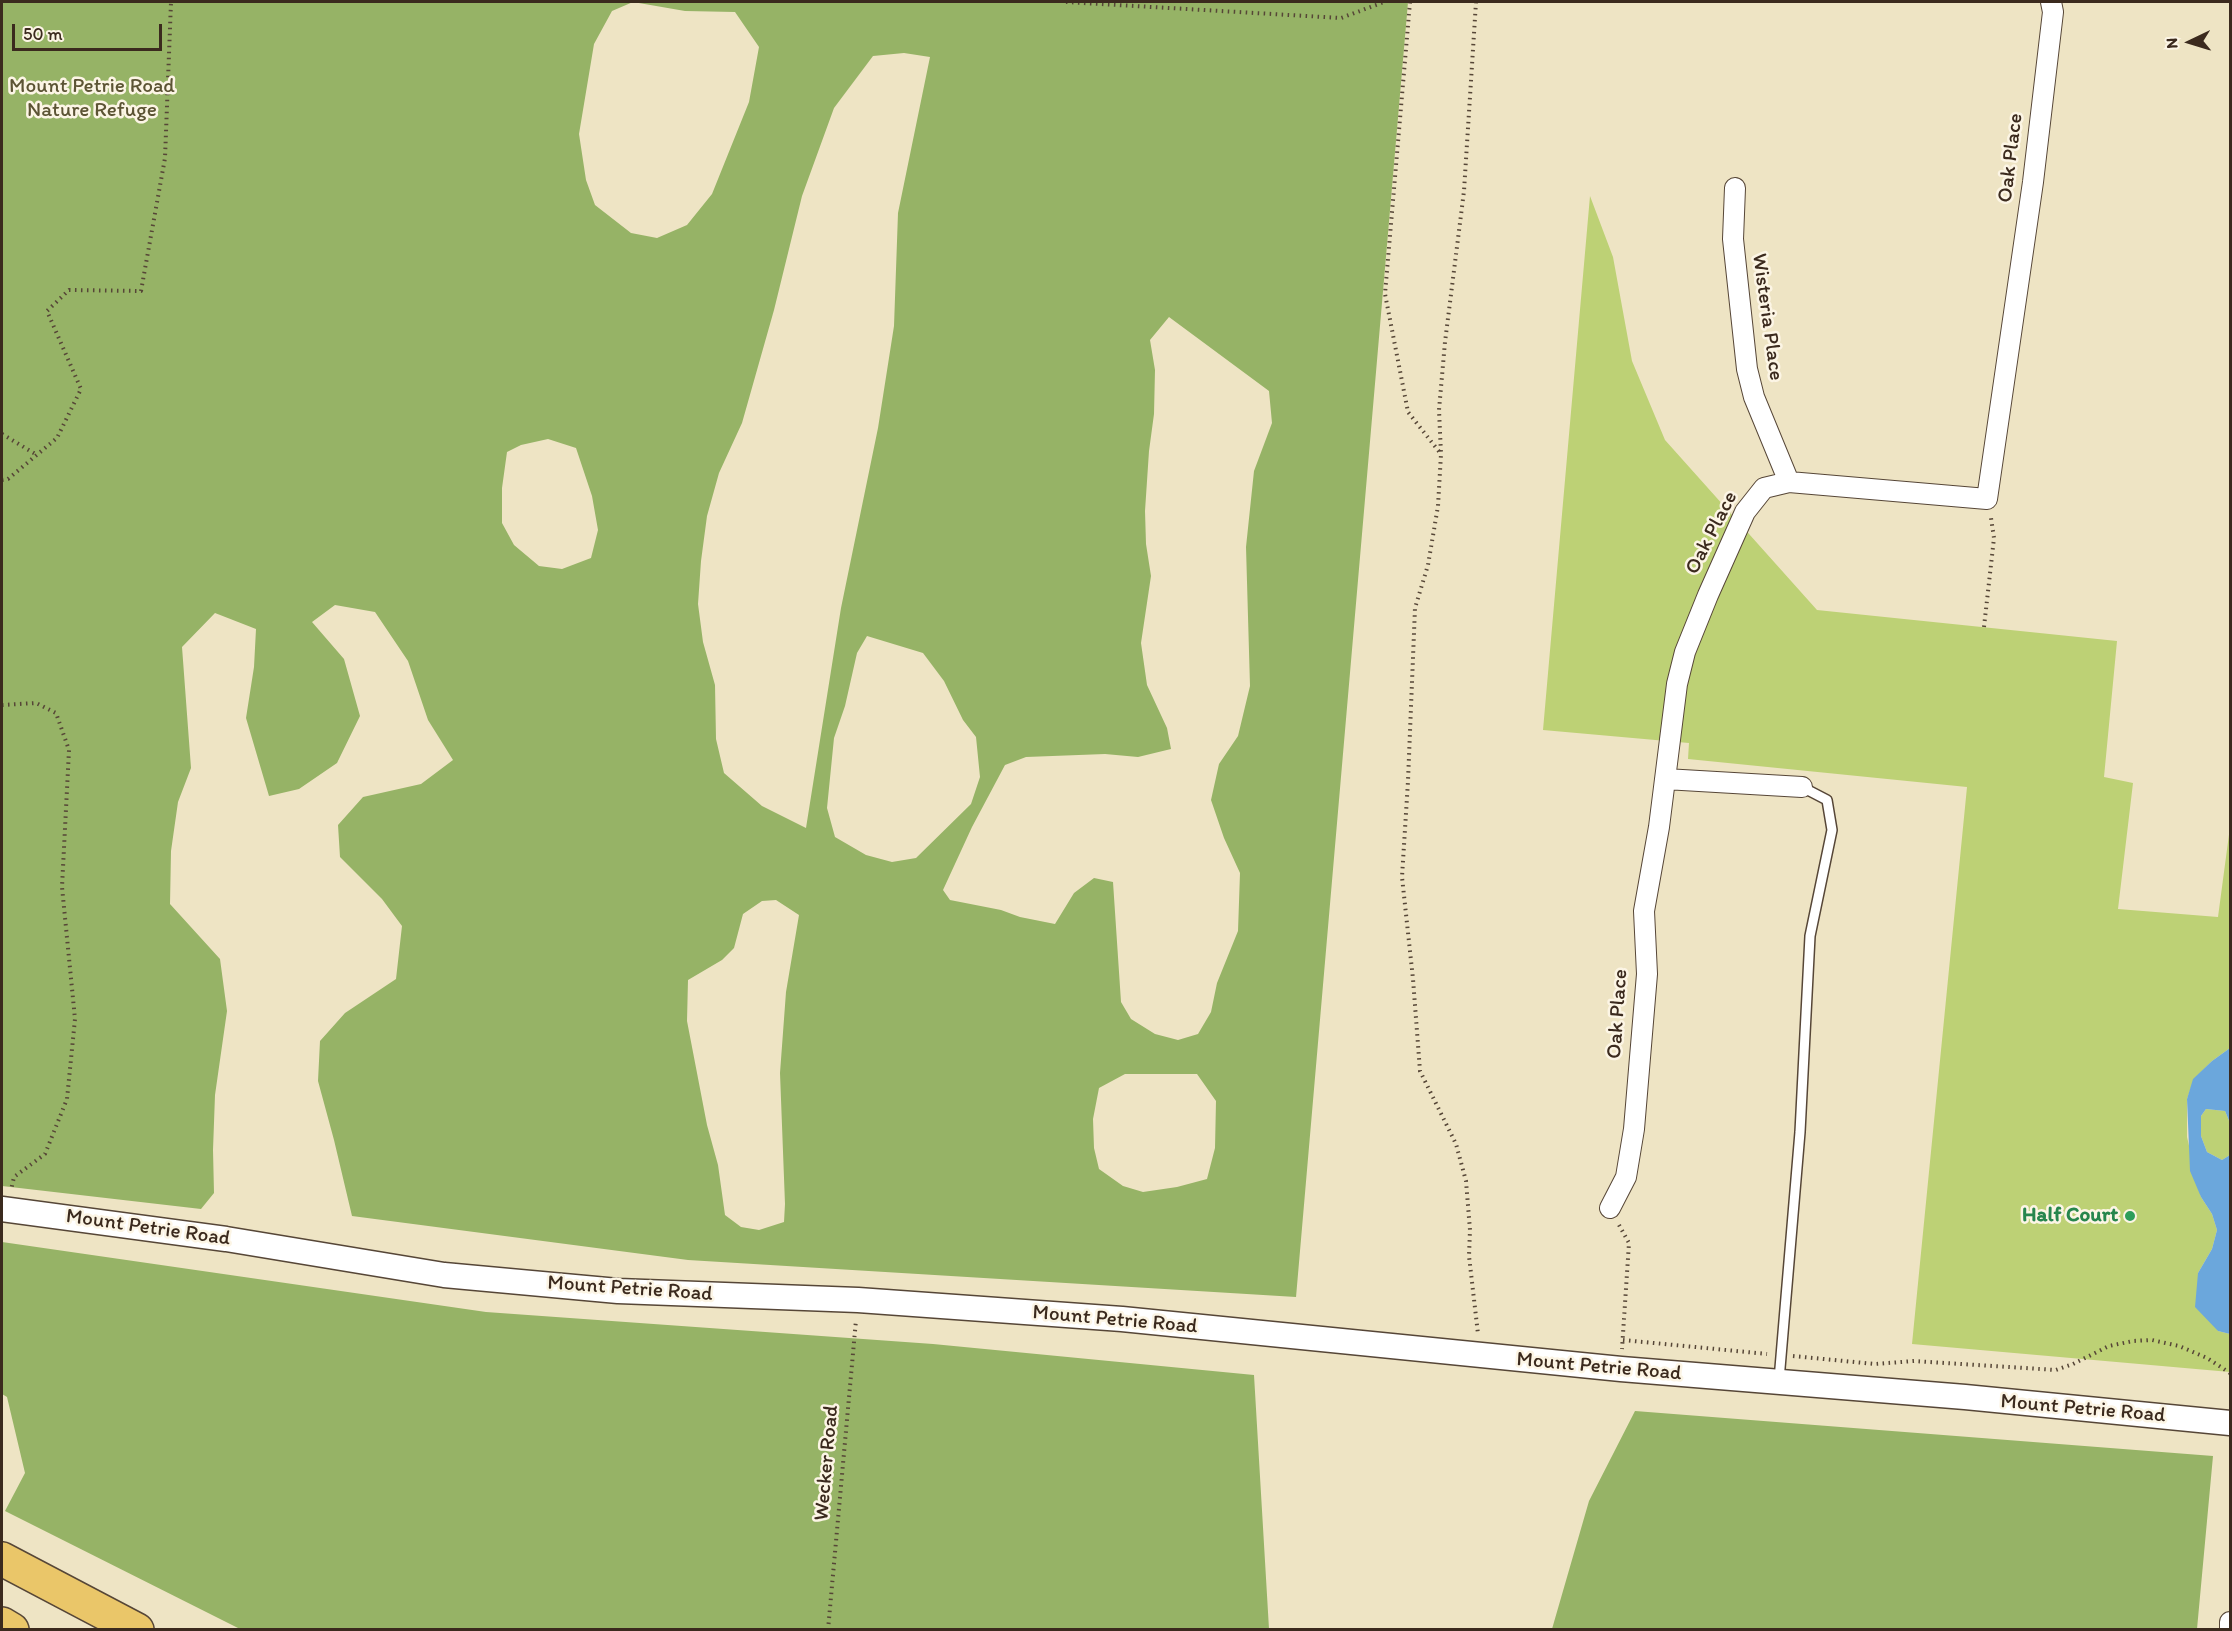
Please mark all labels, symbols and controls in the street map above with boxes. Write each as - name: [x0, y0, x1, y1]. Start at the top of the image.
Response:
- scale bar: [15, 12, 165, 50]
- north arrow: [2160, 12, 2220, 72]
- text: 50 m: [23, 23, 63, 45]
- text: N: [2162, 37, 2181, 49]
- park label: Mount Petrie Road Nature Refuge: [9, 74, 175, 124]
- street label: Oak Place: [1993, 112, 2029, 204]
- street label: Wisteria Place: [1746, 252, 1788, 382]
- street label: Oak Place: [1680, 487, 1744, 579]
- street label: Oak Place: [1602, 968, 1634, 1060]
- place label: Half Court: [2022, 1203, 2118, 1229]
- street label: Mount Petrie Road: [64, 1204, 232, 1252]
- marker: Half Court: [2123, 1209, 2137, 1223]
- street label: Mount Petrie Road: [546, 1271, 714, 1307]
- street label: Mount Petrie Road: [1031, 1300, 1199, 1340]
- street label: Mount Petrie Road: [1515, 1347, 1683, 1387]
- street label: Mount Petrie Road: [1999, 1389, 2167, 1429]
- street label: Wecker Road: [809, 1404, 845, 1522]

